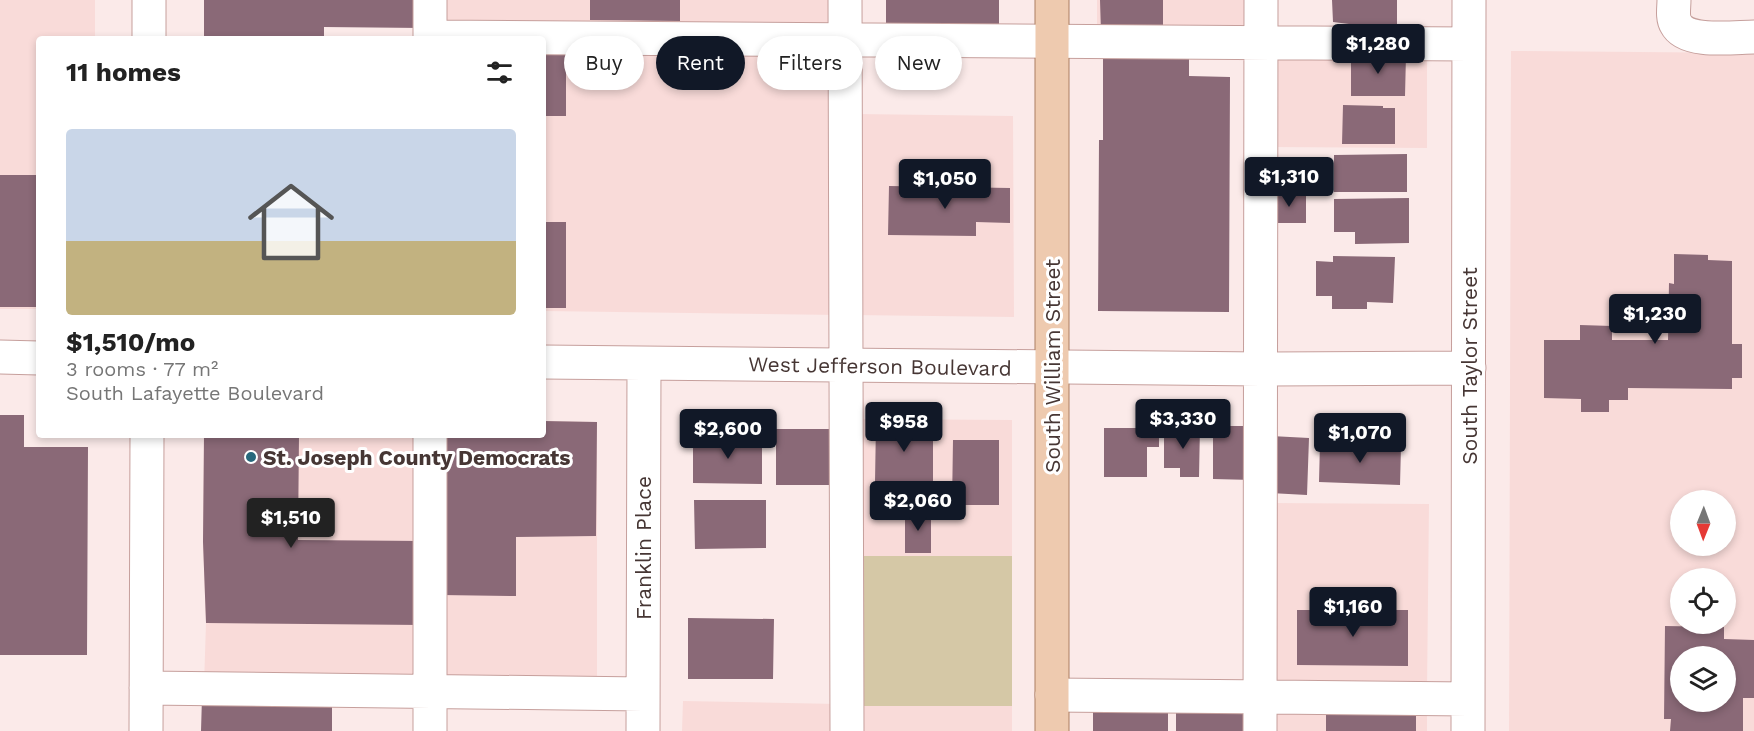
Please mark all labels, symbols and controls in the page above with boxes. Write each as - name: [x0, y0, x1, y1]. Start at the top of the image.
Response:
- pin: $1,280: [1329, 24, 1427, 75]
- text: $1,280: [1346, 31, 1410, 55]
- chip: Buy: [564, 36, 644, 90]
- chip: Rent: [656, 36, 745, 90]
- chip: Filters: [757, 36, 863, 90]
- chip: New: [875, 36, 962, 90]
- icon: filters: [483, 56, 516, 89]
- text: 11 homes: [66, 57, 181, 87]
- pin: $1,310: [1240, 157, 1338, 208]
- pin: $1,050: [896, 159, 994, 210]
- text: $1,310: [1259, 164, 1319, 188]
- text: $1,050: [913, 166, 977, 190]
- icon: home: [237, 168, 345, 276]
- street label: South William Street: [1040, 259, 1065, 473]
- street label: South Taylor Street: [1457, 267, 1482, 465]
- pin: $1,230: [1606, 294, 1704, 345]
- text: $1,230: [1623, 301, 1687, 325]
- text: $1,510/mo: [66, 327, 195, 357]
- street label: West Jefferson Boulevard: [748, 351, 1012, 381]
- text: 3 rooms · 77 m²: [66, 357, 218, 381]
- text: South Lafayette Boulevard: [66, 381, 324, 405]
- pin: $3,330: [1134, 399, 1232, 450]
- pin: $958: [868, 402, 940, 453]
- text: $3,330: [1149, 406, 1217, 430]
- pin: $2,600: [679, 409, 777, 460]
- text: $958: [879, 409, 929, 433]
- pin: $1,070: [1311, 413, 1409, 464]
- text: $2,600: [694, 416, 762, 440]
- text: $1,070: [1328, 420, 1392, 444]
- place label: St. Joseph County Democrats: [263, 445, 570, 470]
- marker: St. Joseph County Democrats: [244, 450, 258, 464]
- street label: Franklin Place: [631, 476, 656, 620]
- pin: $2,060: [869, 481, 967, 532]
- text: $2,060: [884, 488, 952, 512]
- north arrow: [1670, 490, 1736, 556]
- map controls: [1670, 490, 1736, 712]
- pin: $1,510: [242, 498, 340, 549]
- text: $1,510: [261, 505, 321, 529]
- button: locate: [1670, 568, 1736, 634]
- pin: $1,160: [1304, 587, 1402, 638]
- text: $1,160: [1323, 594, 1383, 618]
- button: layers: [1670, 646, 1736, 712]

